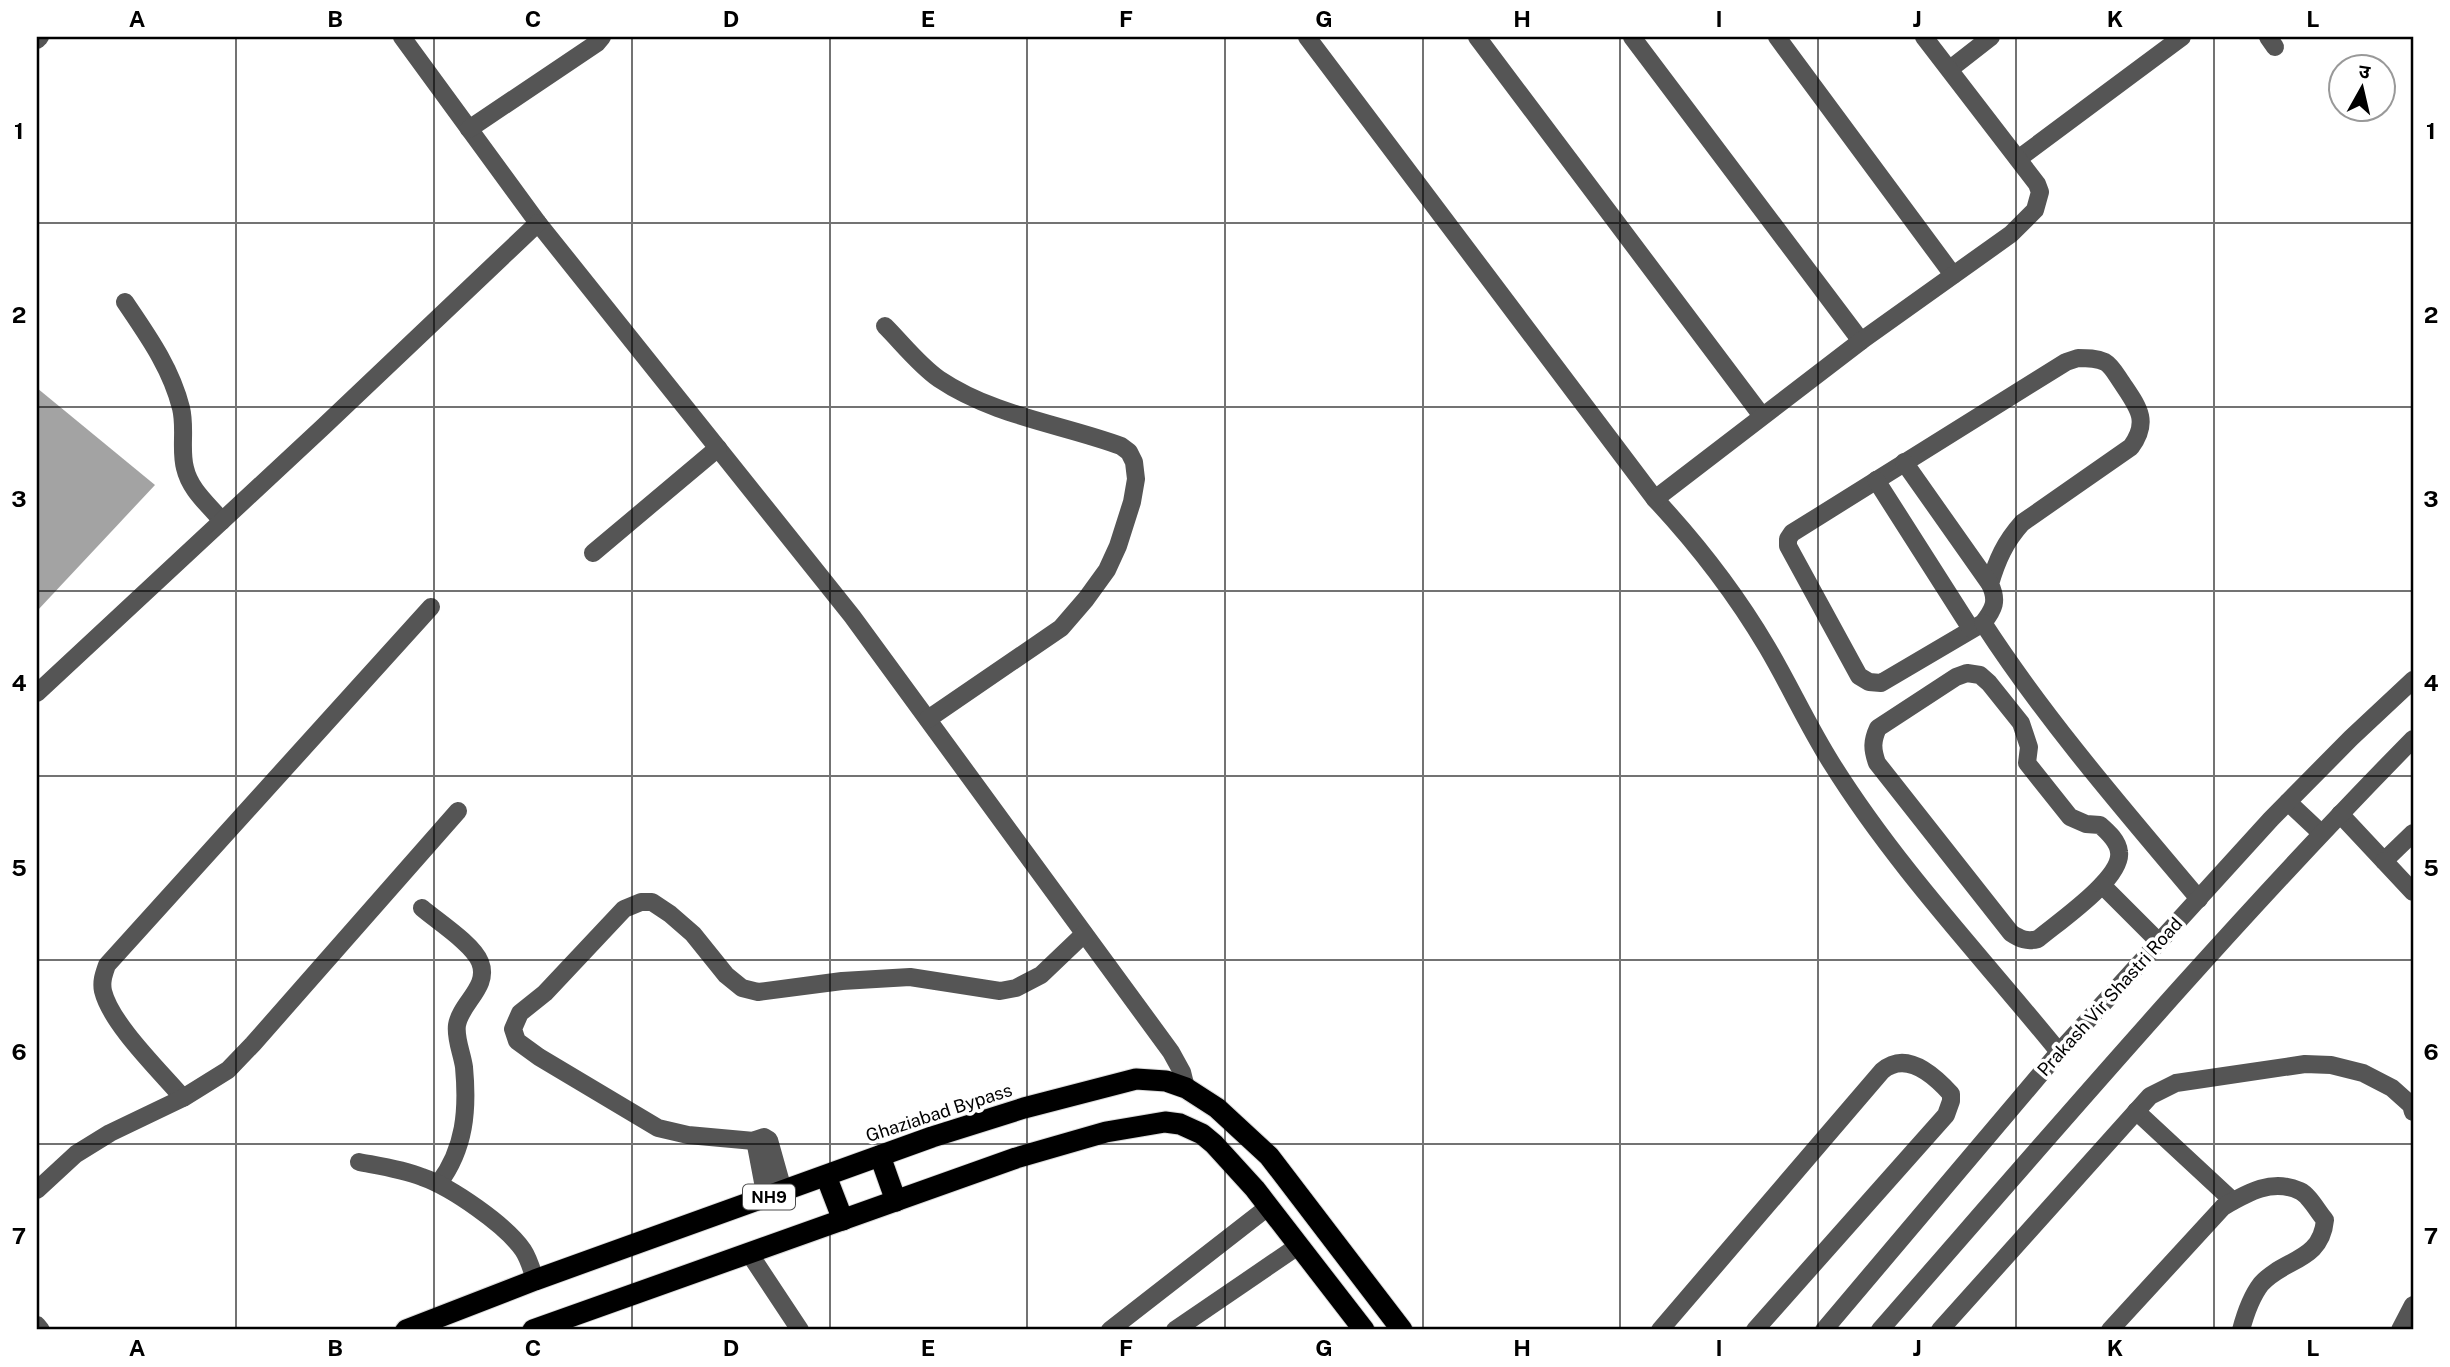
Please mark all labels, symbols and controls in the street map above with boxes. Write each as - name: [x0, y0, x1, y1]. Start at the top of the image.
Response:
- text: A: [129, 5, 146, 32]
- text: B: [327, 5, 343, 32]
- text: C: [525, 5, 541, 32]
- text: D: [723, 5, 739, 32]
- text: E: [921, 5, 935, 32]
- text: F: [1119, 5, 1133, 32]
- text: G: [1315, 5, 1333, 32]
- text: H: [1513, 5, 1531, 32]
- text: I: [1715, 5, 1723, 32]
- text: J: [1912, 5, 1922, 32]
- text: K: [2107, 5, 2123, 32]
- text: L: [2306, 5, 2320, 32]
- north arrow: [2328, 52, 2398, 122]
- text: उ: [2357, 59, 2372, 83]
- text: 1: [14, 117, 24, 144]
- text: 1: [2426, 117, 2436, 144]
- text: 2: [12, 301, 26, 328]
- text: 2: [2424, 301, 2438, 328]
- text: 3: [11, 485, 27, 512]
- text: 3: [2423, 485, 2439, 512]
- text: 4: [11, 669, 27, 696]
- text: 4: [2423, 669, 2439, 696]
- text: 5: [11, 854, 27, 881]
- text: 5: [2423, 854, 2439, 881]
- street label: Prakash Vir Shastri Road: [2033, 913, 2186, 1080]
- text: 6: [11, 1038, 27, 1065]
- text: 6: [2423, 1038, 2439, 1065]
- street label: Ghaziabad Bypass: [863, 1079, 1015, 1146]
- road number: NH9: [743, 1184, 795, 1210]
- text: 7: [12, 1222, 26, 1249]
- text: 7: [2424, 1222, 2438, 1249]
- text: A: [129, 1334, 146, 1361]
- text: B: [327, 1334, 343, 1361]
- text: C: [525, 1334, 541, 1361]
- text: D: [723, 1334, 739, 1361]
- text: E: [921, 1334, 935, 1361]
- text: F: [1119, 1334, 1133, 1361]
- text: G: [1315, 1334, 1333, 1361]
- text: H: [1513, 1334, 1531, 1361]
- text: I: [1715, 1334, 1723, 1361]
- text: J: [1912, 1334, 1922, 1361]
- text: K: [2107, 1334, 2123, 1361]
- text: L: [2306, 1334, 2320, 1361]

